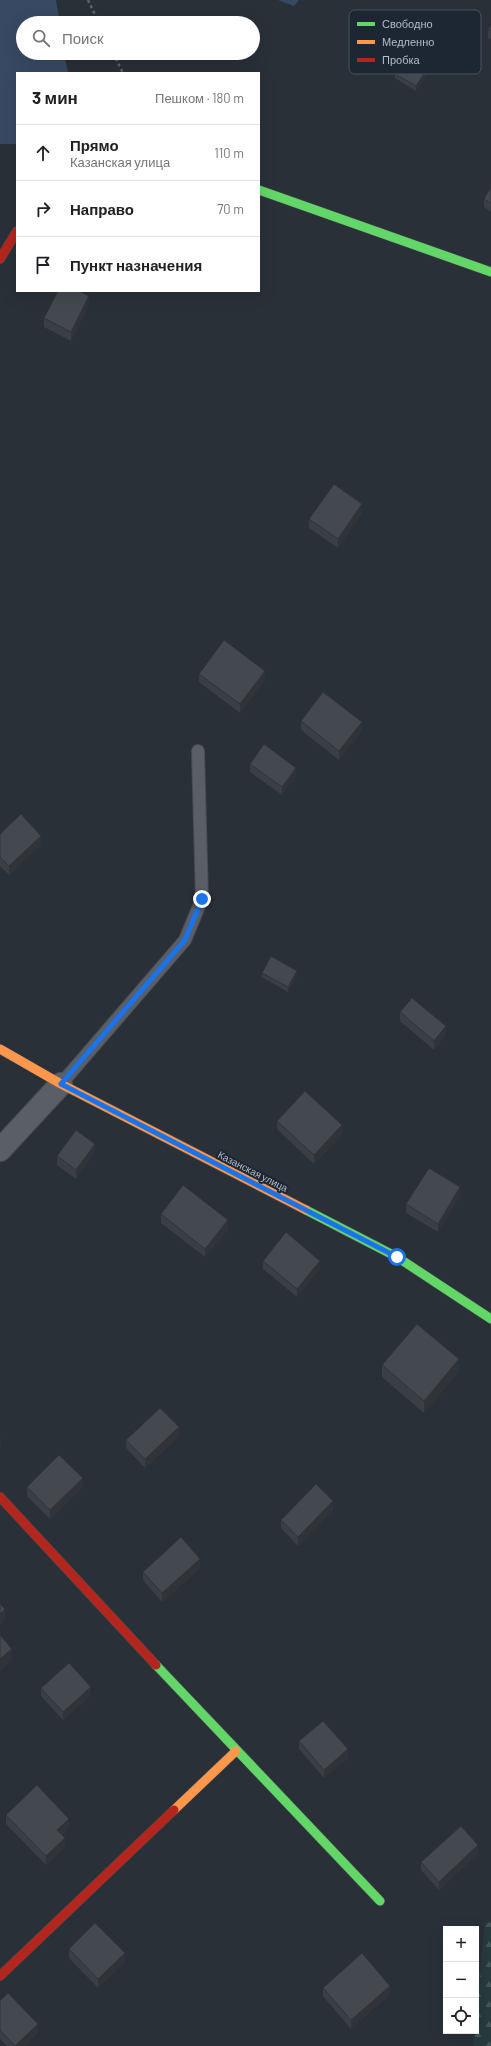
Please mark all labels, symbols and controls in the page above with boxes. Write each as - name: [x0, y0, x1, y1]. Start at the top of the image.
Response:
- legend: [349, 10, 481, 74]
- search box: [16, 16, 260, 60]
- text: Свободно: [382, 17, 433, 30]
- icon: search: [30, 27, 52, 49]
- text: Поиск: [62, 29, 104, 47]
- text: Медленно: [382, 35, 434, 48]
- text: Пробка: [382, 53, 420, 66]
- text: 3 мин: [32, 87, 78, 107]
- text: Пешком · 180 m: [155, 90, 244, 106]
- text: Прямо: [70, 136, 119, 154]
- icon: ahead: [32, 142, 54, 164]
- text: 110 m: [214, 145, 244, 161]
- text: Казанская улица: [70, 154, 170, 170]
- icon: right: [32, 198, 54, 220]
- text: Направо: [70, 200, 134, 218]
- text: 70 m: [217, 201, 244, 217]
- icon: arrive: [32, 254, 54, 276]
- text: Пункт назначения: [70, 256, 202, 274]
- route end: [193, 890, 211, 908]
- street label: Казанская улица: [216, 1148, 290, 1194]
- route start: [388, 1248, 406, 1266]
- map controls: [443, 1926, 479, 2034]
- button: +: [443, 1926, 479, 1962]
- button: −: [443, 1962, 479, 1998]
- button: locate: [443, 1998, 479, 2034]

